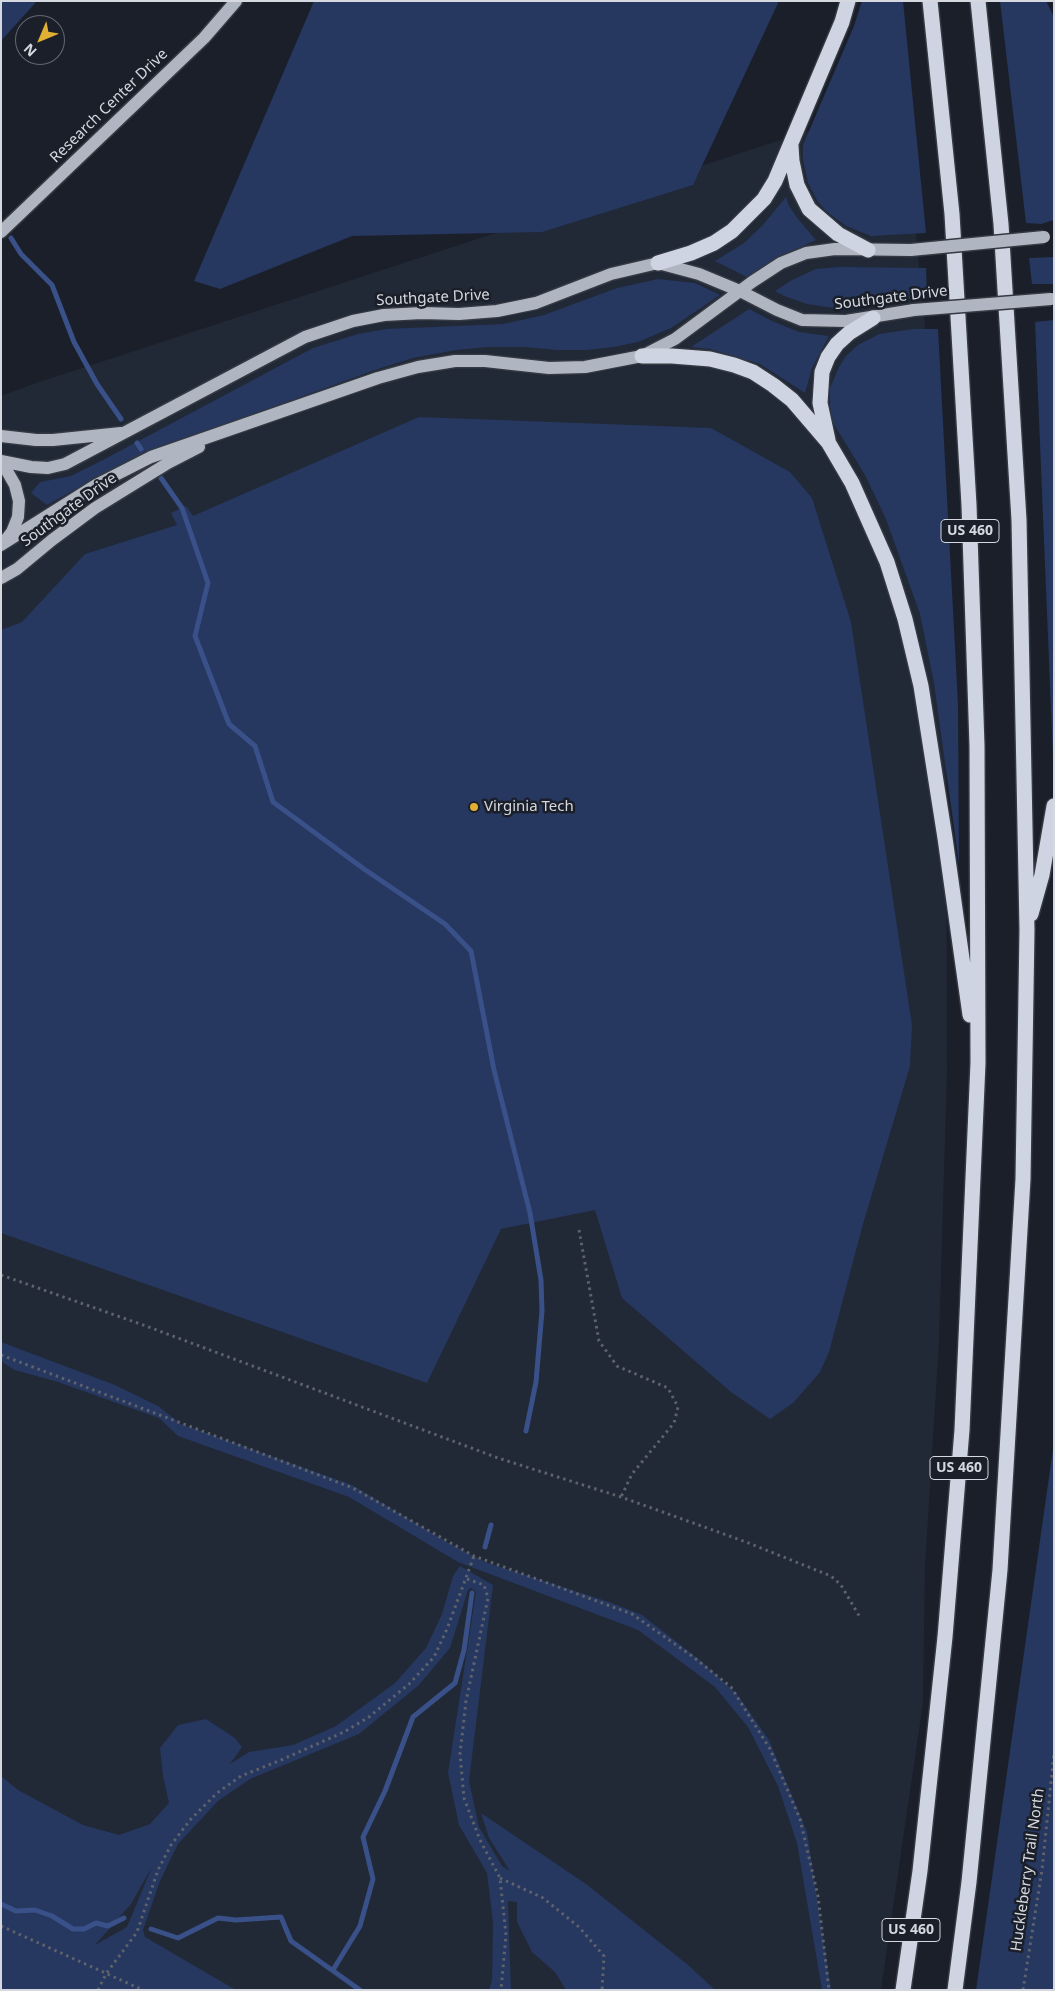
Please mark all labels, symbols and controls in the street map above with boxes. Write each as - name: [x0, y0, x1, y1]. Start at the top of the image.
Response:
- north arrow: [15, 15, 65, 65]
- text: N: [19, 40, 40, 61]
- street label: Research Center Drive: [46, 45, 172, 167]
- street label: Southgate Drive: [833, 282, 949, 314]
- street label: Southgate Drive: [376, 286, 490, 310]
- street label: Southgate Drive: [18, 469, 120, 551]
- road number: US 460: [941, 520, 999, 542]
- place label: Virginia Tech: [484, 798, 574, 816]
- marker: Virginia Tech: [468, 801, 480, 813]
- road number: US 460: [930, 1456, 988, 1480]
- street label: Huckleberry Trail North: [1008, 1787, 1048, 1953]
- road number: US 460: [882, 1918, 940, 1942]

